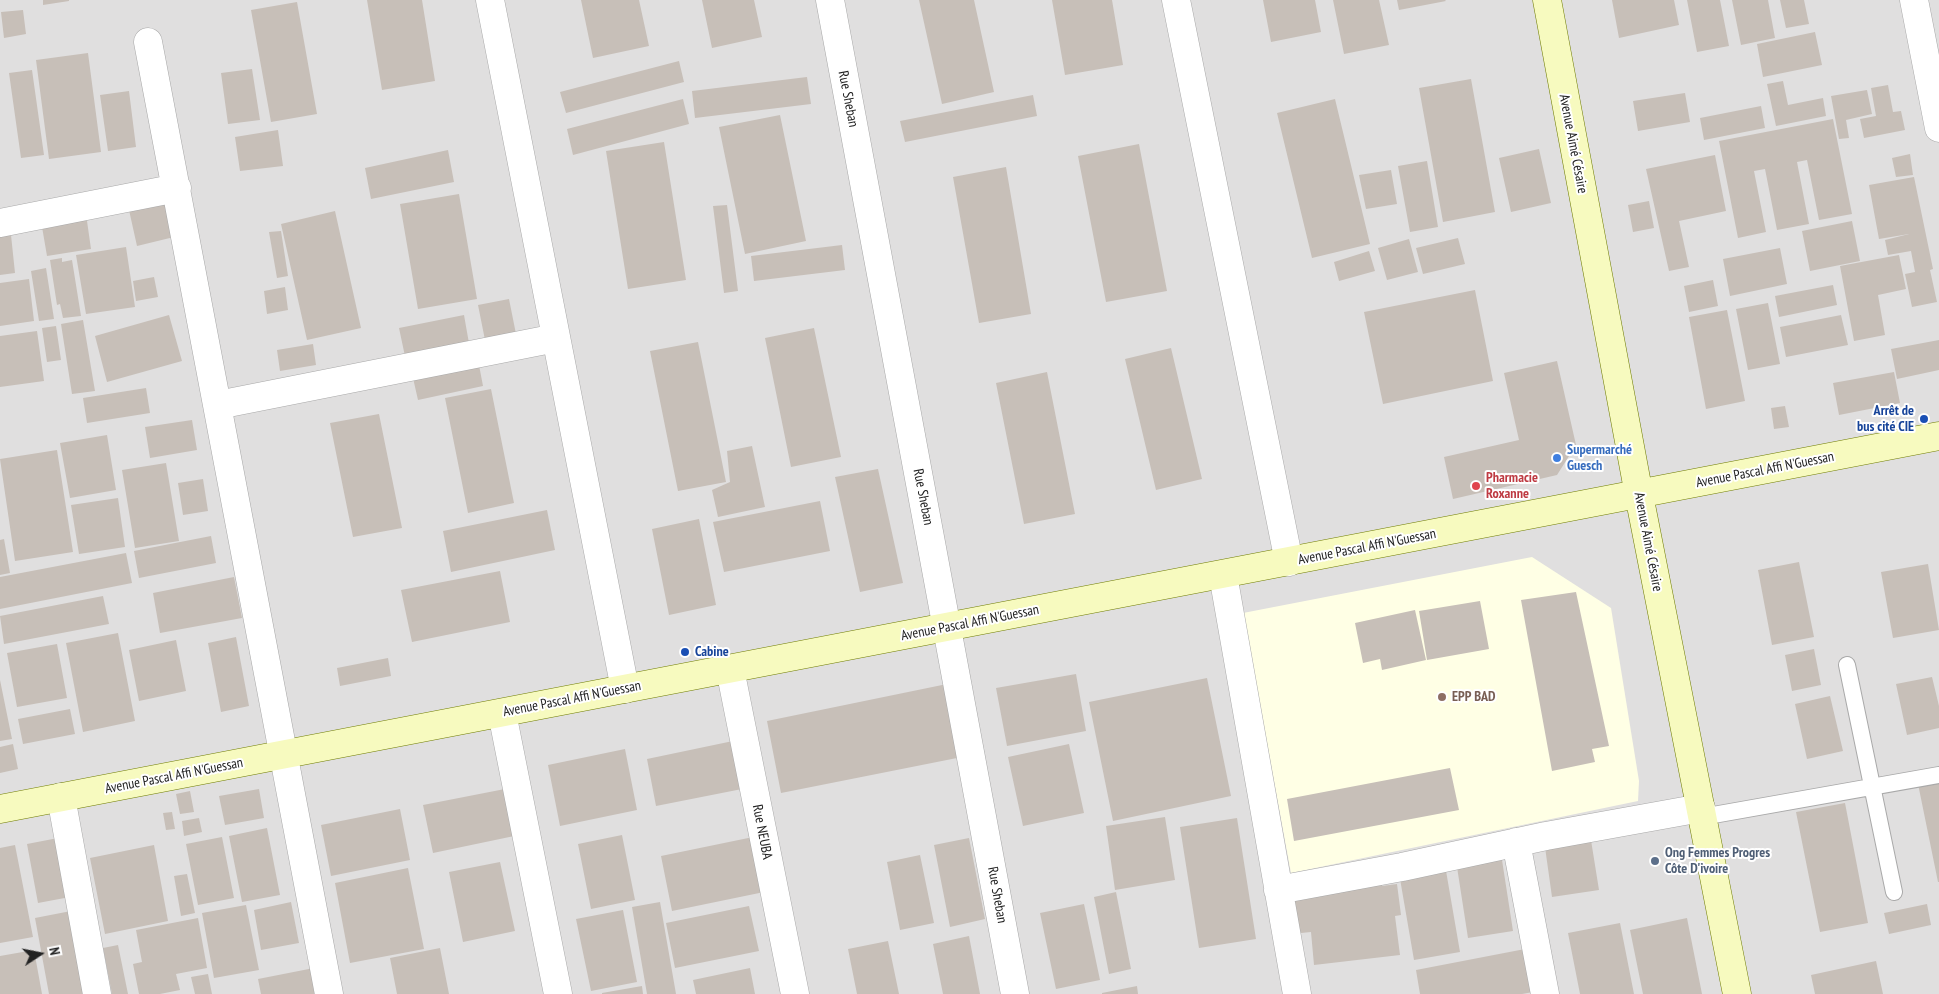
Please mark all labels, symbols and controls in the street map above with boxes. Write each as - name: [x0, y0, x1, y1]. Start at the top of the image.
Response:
- street label: Rue Sheban: [834, 69, 862, 129]
- street label: Avenue Aimé Césaire: [1555, 93, 1591, 195]
- place label: Arrêt de bus cité CIE: [1857, 403, 1914, 436]
- marker: Arrêt de bus cité CIE: [1918, 413, 1930, 425]
- place label: Supermarché Guesch: [1567, 442, 1632, 474]
- street label: Avenue Pascal Affi N'Guessan: [1695, 448, 1835, 492]
- marker: Supermarché Guesch: [1551, 452, 1563, 464]
- street label: Rue Sheban: [909, 467, 937, 527]
- place label: Pharmacie Roxanne: [1486, 470, 1538, 502]
- marker: Pharmacie Roxanne: [1470, 480, 1482, 492]
- street label: Avenue Aimé Césaire: [1630, 491, 1666, 593]
- street label: Avenue Pascal Affi N'Guessan: [1297, 525, 1437, 569]
- street label: Avenue Pascal Affi N'Guessan: [900, 601, 1040, 645]
- place label: Cabine: [695, 644, 729, 660]
- marker: Cabine: [679, 646, 691, 658]
- street label: Avenue Pascal Affi N'Guessan: [502, 677, 642, 721]
- place label: EPP BAD: [1452, 689, 1496, 705]
- marker: EPP BAD: [1436, 691, 1448, 703]
- street label: Avenue Pascal Affi N'Guessan: [104, 754, 244, 798]
- street label: Rue NEUBA: [748, 803, 776, 861]
- place label: Ong Femmes Progres Côte D'ivoire: [1665, 845, 1770, 878]
- marker: Ong Femmes Progres Côte D'ivoire: [1649, 855, 1661, 867]
- street label: Rue Sheban: [984, 865, 1010, 925]
- north arrow: [15, 929, 65, 979]
- text: N: [45, 946, 64, 957]

